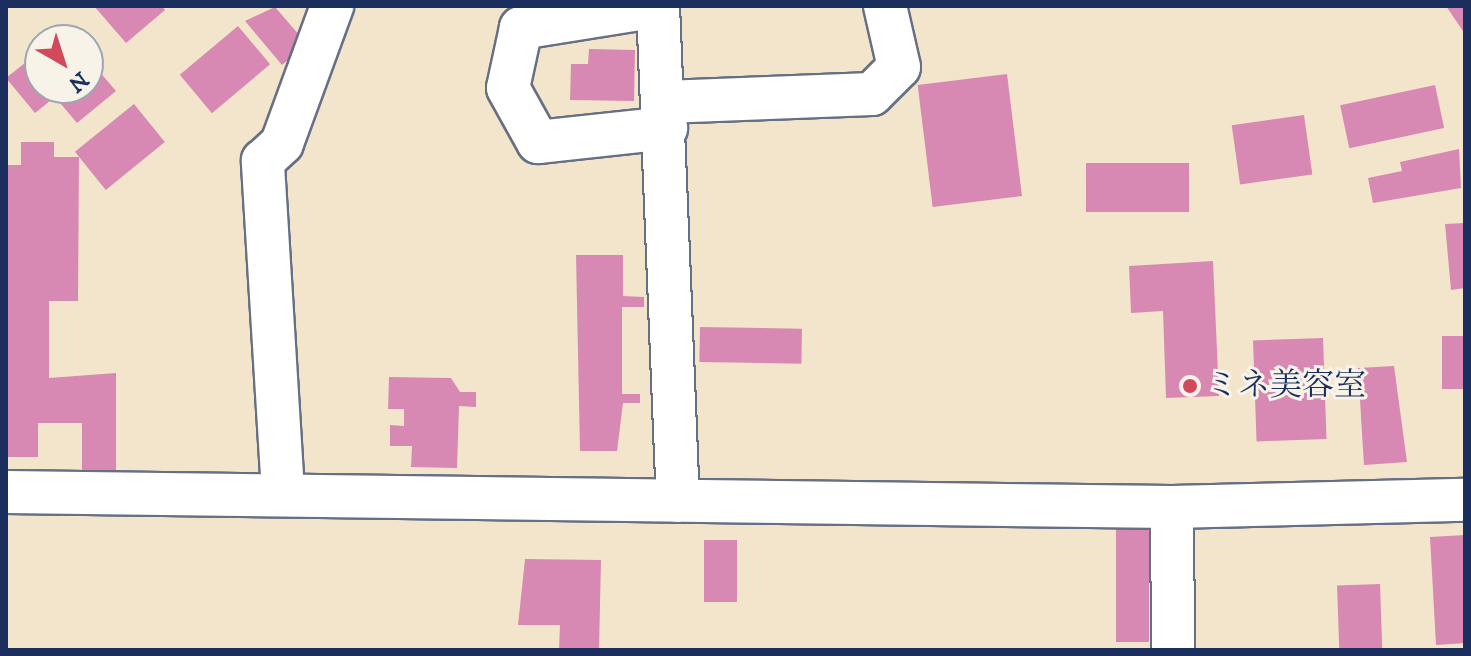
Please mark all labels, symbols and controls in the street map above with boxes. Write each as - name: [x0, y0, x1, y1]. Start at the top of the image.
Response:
- north arrow: [24, 24, 104, 104]
- text: N: [63, 65, 94, 98]
- place label: ミネ美容室: [1206, 367, 1366, 405]
- marker: ミネ美容室: [1181, 377, 1199, 395]

